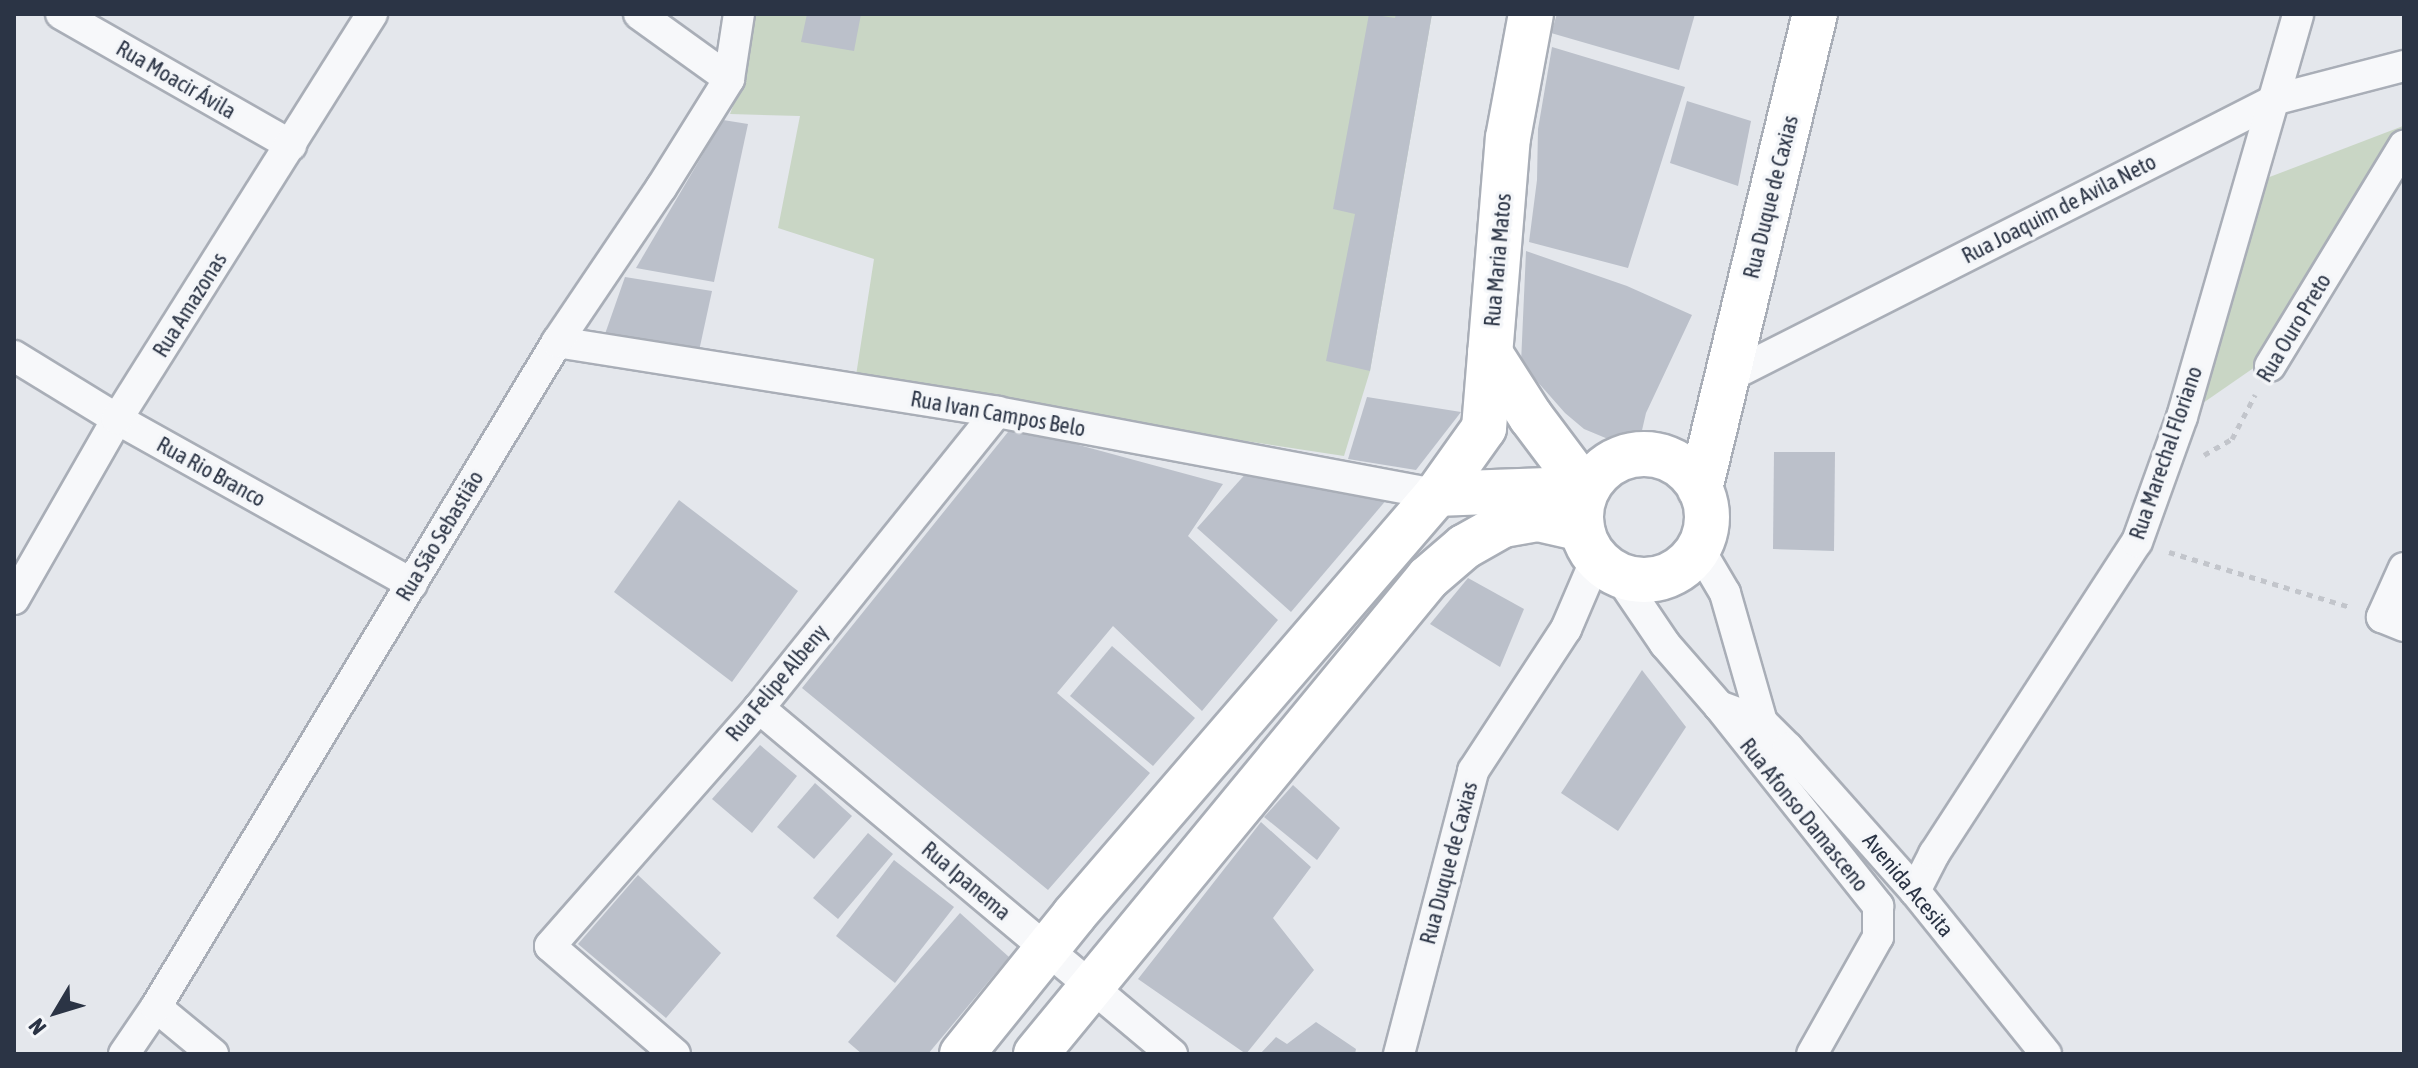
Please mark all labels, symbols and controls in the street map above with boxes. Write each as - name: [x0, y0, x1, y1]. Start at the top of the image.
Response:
- street label: Rua Moacir Ávila: [111, 35, 241, 125]
- street label: Rua Duque de Caxias: [1738, 113, 1804, 281]
- street label: Rua Joaquim de Avila Neto: [1958, 149, 2160, 269]
- street label: Rua Maria Matos: [1479, 192, 1517, 328]
- street label: Rua Amazonas: [147, 248, 233, 362]
- street label: Rua Ouro Preto: [2251, 269, 2337, 387]
- street label: Rua Marechal Floriano: [2124, 363, 2208, 543]
- street label: Rua Ivan Campos Belo: [908, 386, 1088, 442]
- street label: Rua Rio Branco: [152, 431, 270, 513]
- street label: Rua São Sebastião: [391, 466, 489, 606]
- street label: Rua Felipe Albeny: [720, 619, 834, 747]
- street label: Rua Afonso Damasceno: [1734, 733, 1874, 897]
- street label: Rua Duque de Caxias: [1415, 779, 1483, 947]
- street label: Avenida Acesita: [1857, 828, 1959, 942]
- street label: Rua Ipanema: [916, 836, 1016, 926]
- north arrow: [16, 972, 96, 1052]
- text: N: [23, 1014, 51, 1040]

